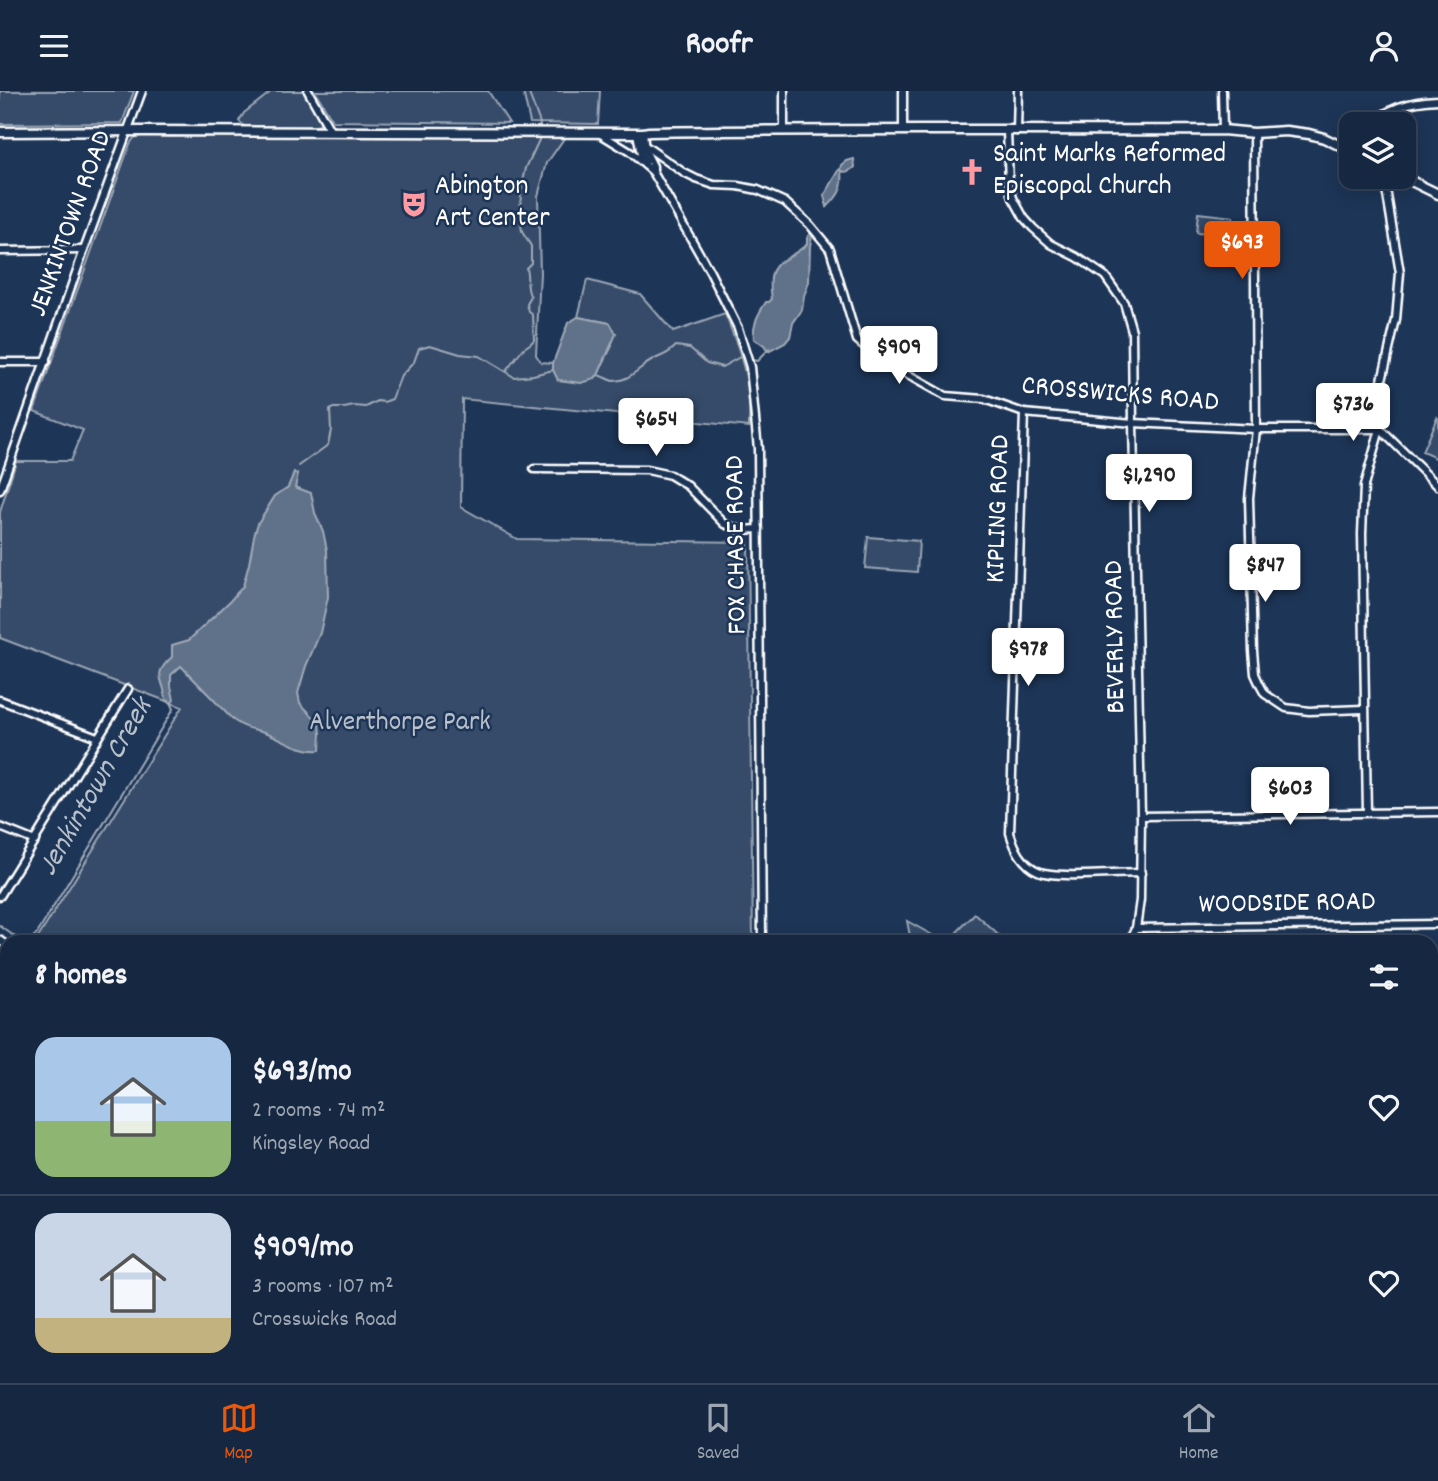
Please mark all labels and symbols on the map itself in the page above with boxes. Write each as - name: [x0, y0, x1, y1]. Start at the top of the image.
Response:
- street label: JENKINTOWN ROAD: [20, 125, 124, 323]
- place label: Saint Marks Reformed Episcopal Church: [993, 136, 1226, 208]
- church icon: Saint Marks Reformed Episcopal Church: [957, 157, 987, 187]
- place label: Abington Art Center: [435, 168, 550, 240]
- theatre icon: Abington Art Center: [399, 189, 429, 219]
- pin: $693: [1201, 221, 1283, 281]
- pin: $909: [858, 327, 940, 386]
- street label: CROSSWICKS ROAD: [1020, 367, 1220, 425]
- pin: $736: [1312, 383, 1394, 443]
- pin: $654: [615, 399, 697, 458]
- street label: KIPLING ROAD: [977, 434, 1023, 584]
- street label: FOX CHASE ROAD: [716, 455, 760, 635]
- pin: $1,290: [1092, 455, 1206, 514]
- pin: $847: [1224, 545, 1306, 604]
- street label: BEVERLY ROAD: [1096, 560, 1138, 714]
- pin: $978: [987, 629, 1069, 688]
- water label: Jenkintown Creek: [29, 689, 167, 885]
- park label: Alverthorpe Park: [309, 704, 491, 744]
- pin: $603: [1249, 767, 1331, 827]
- street label: WOODSIDE ROAD: [1198, 883, 1376, 927]

